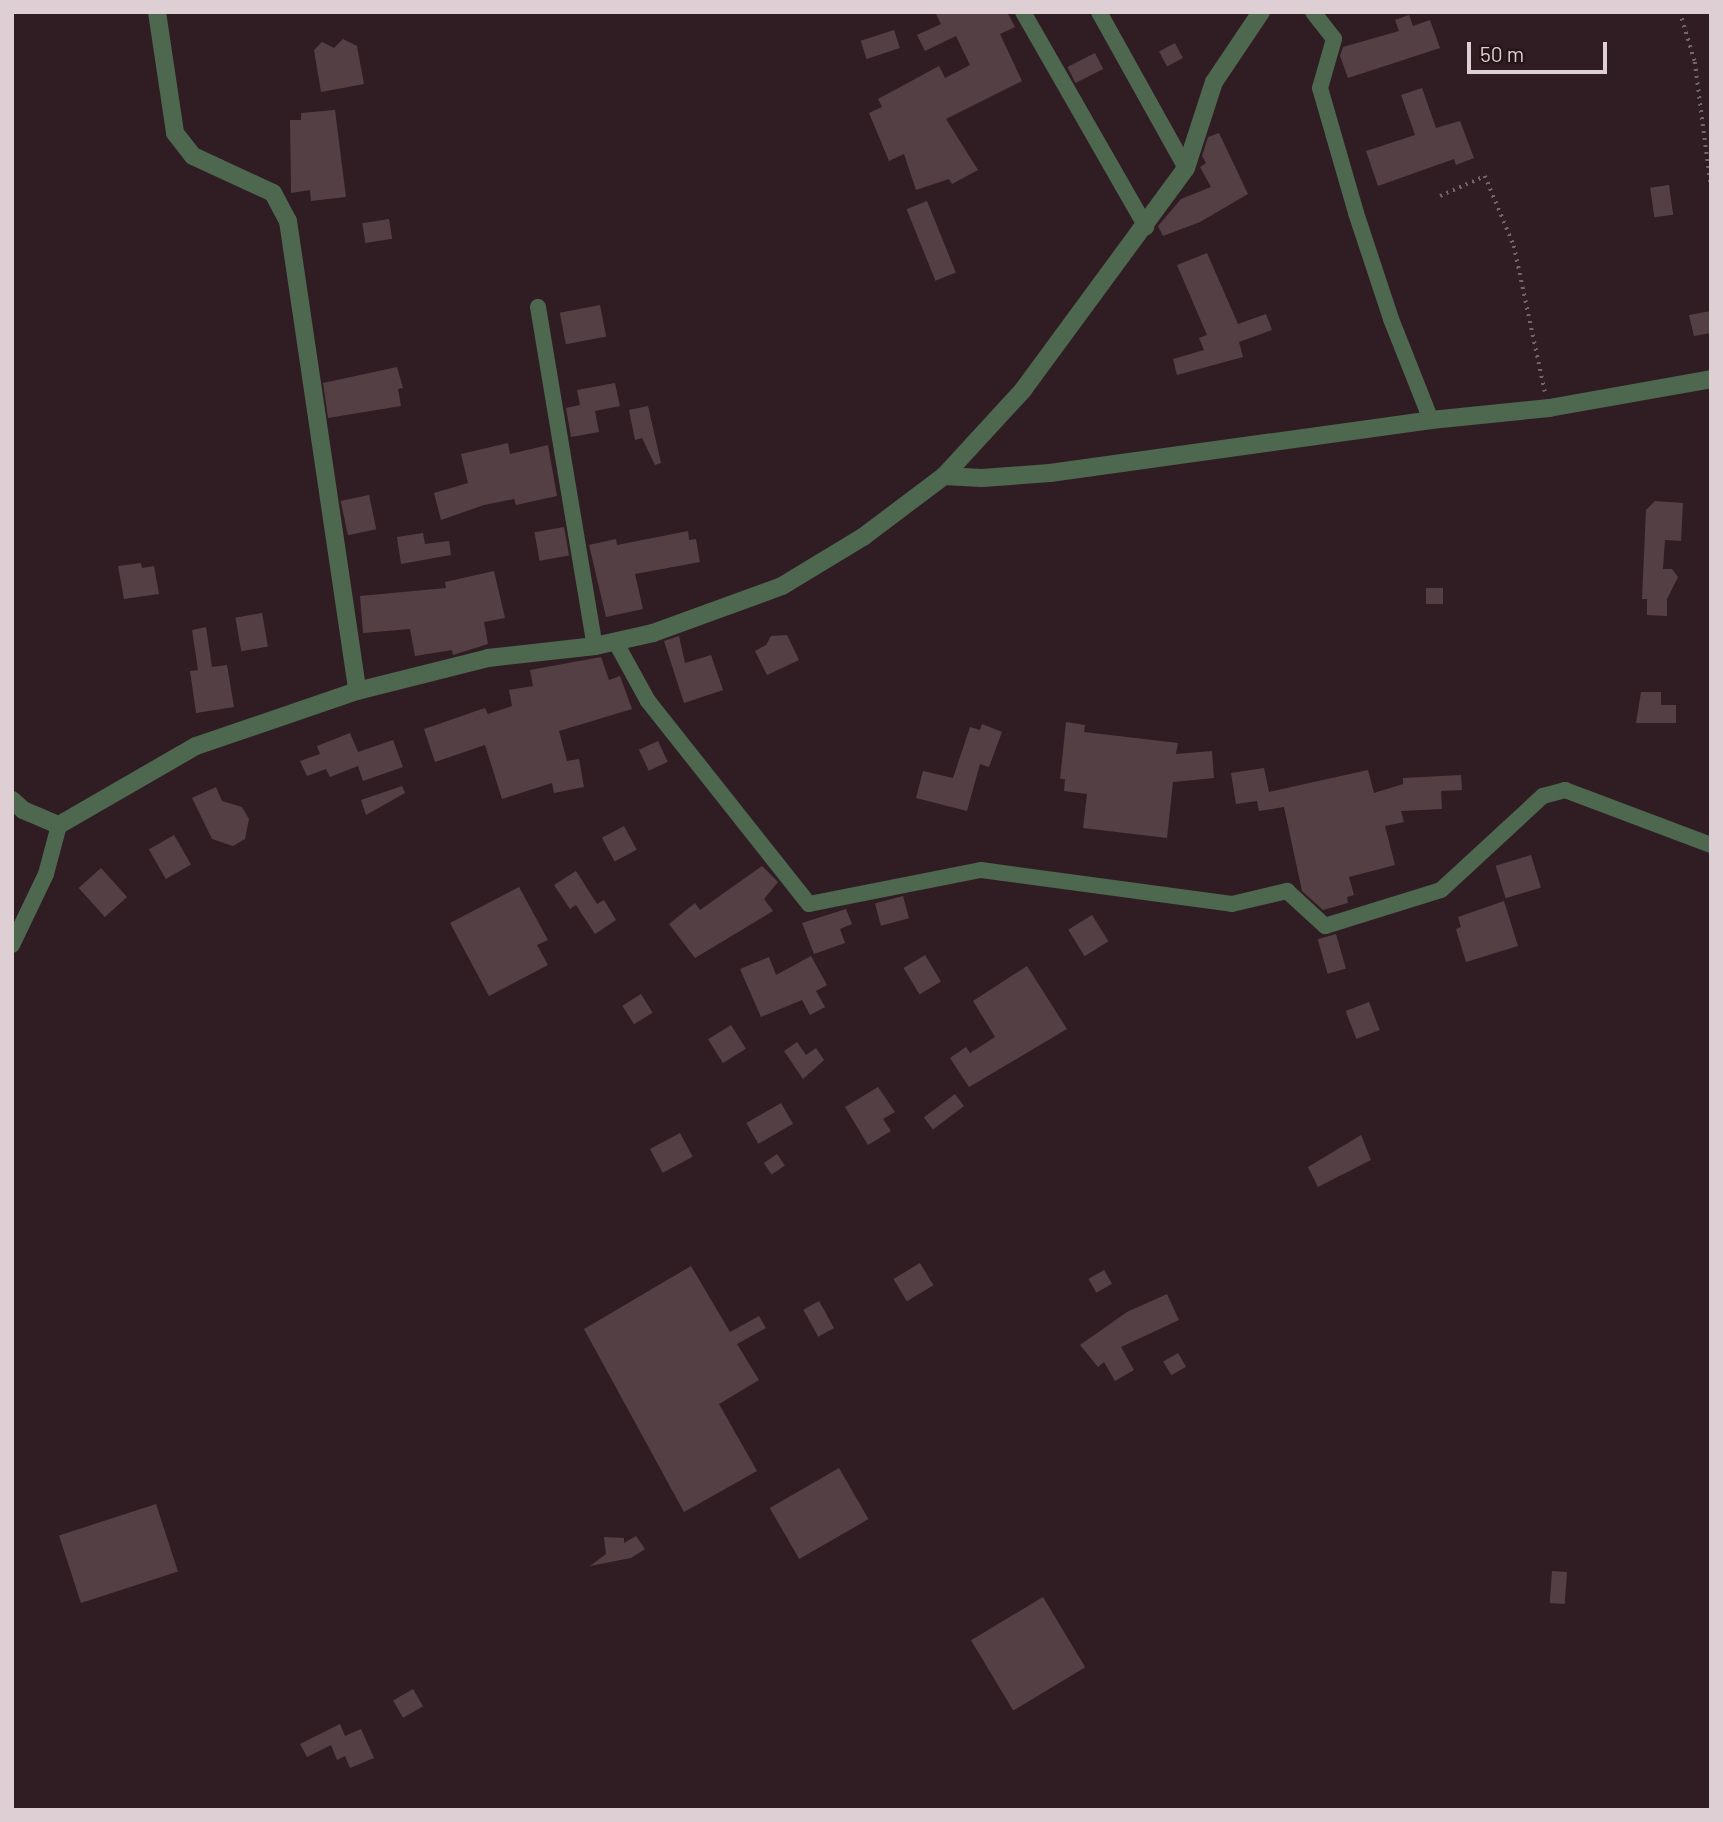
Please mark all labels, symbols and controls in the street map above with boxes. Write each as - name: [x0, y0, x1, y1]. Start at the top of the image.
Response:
- scale bar: [1471, 28, 1611, 72]
- text: 50 m: [1480, 41, 1524, 66]

